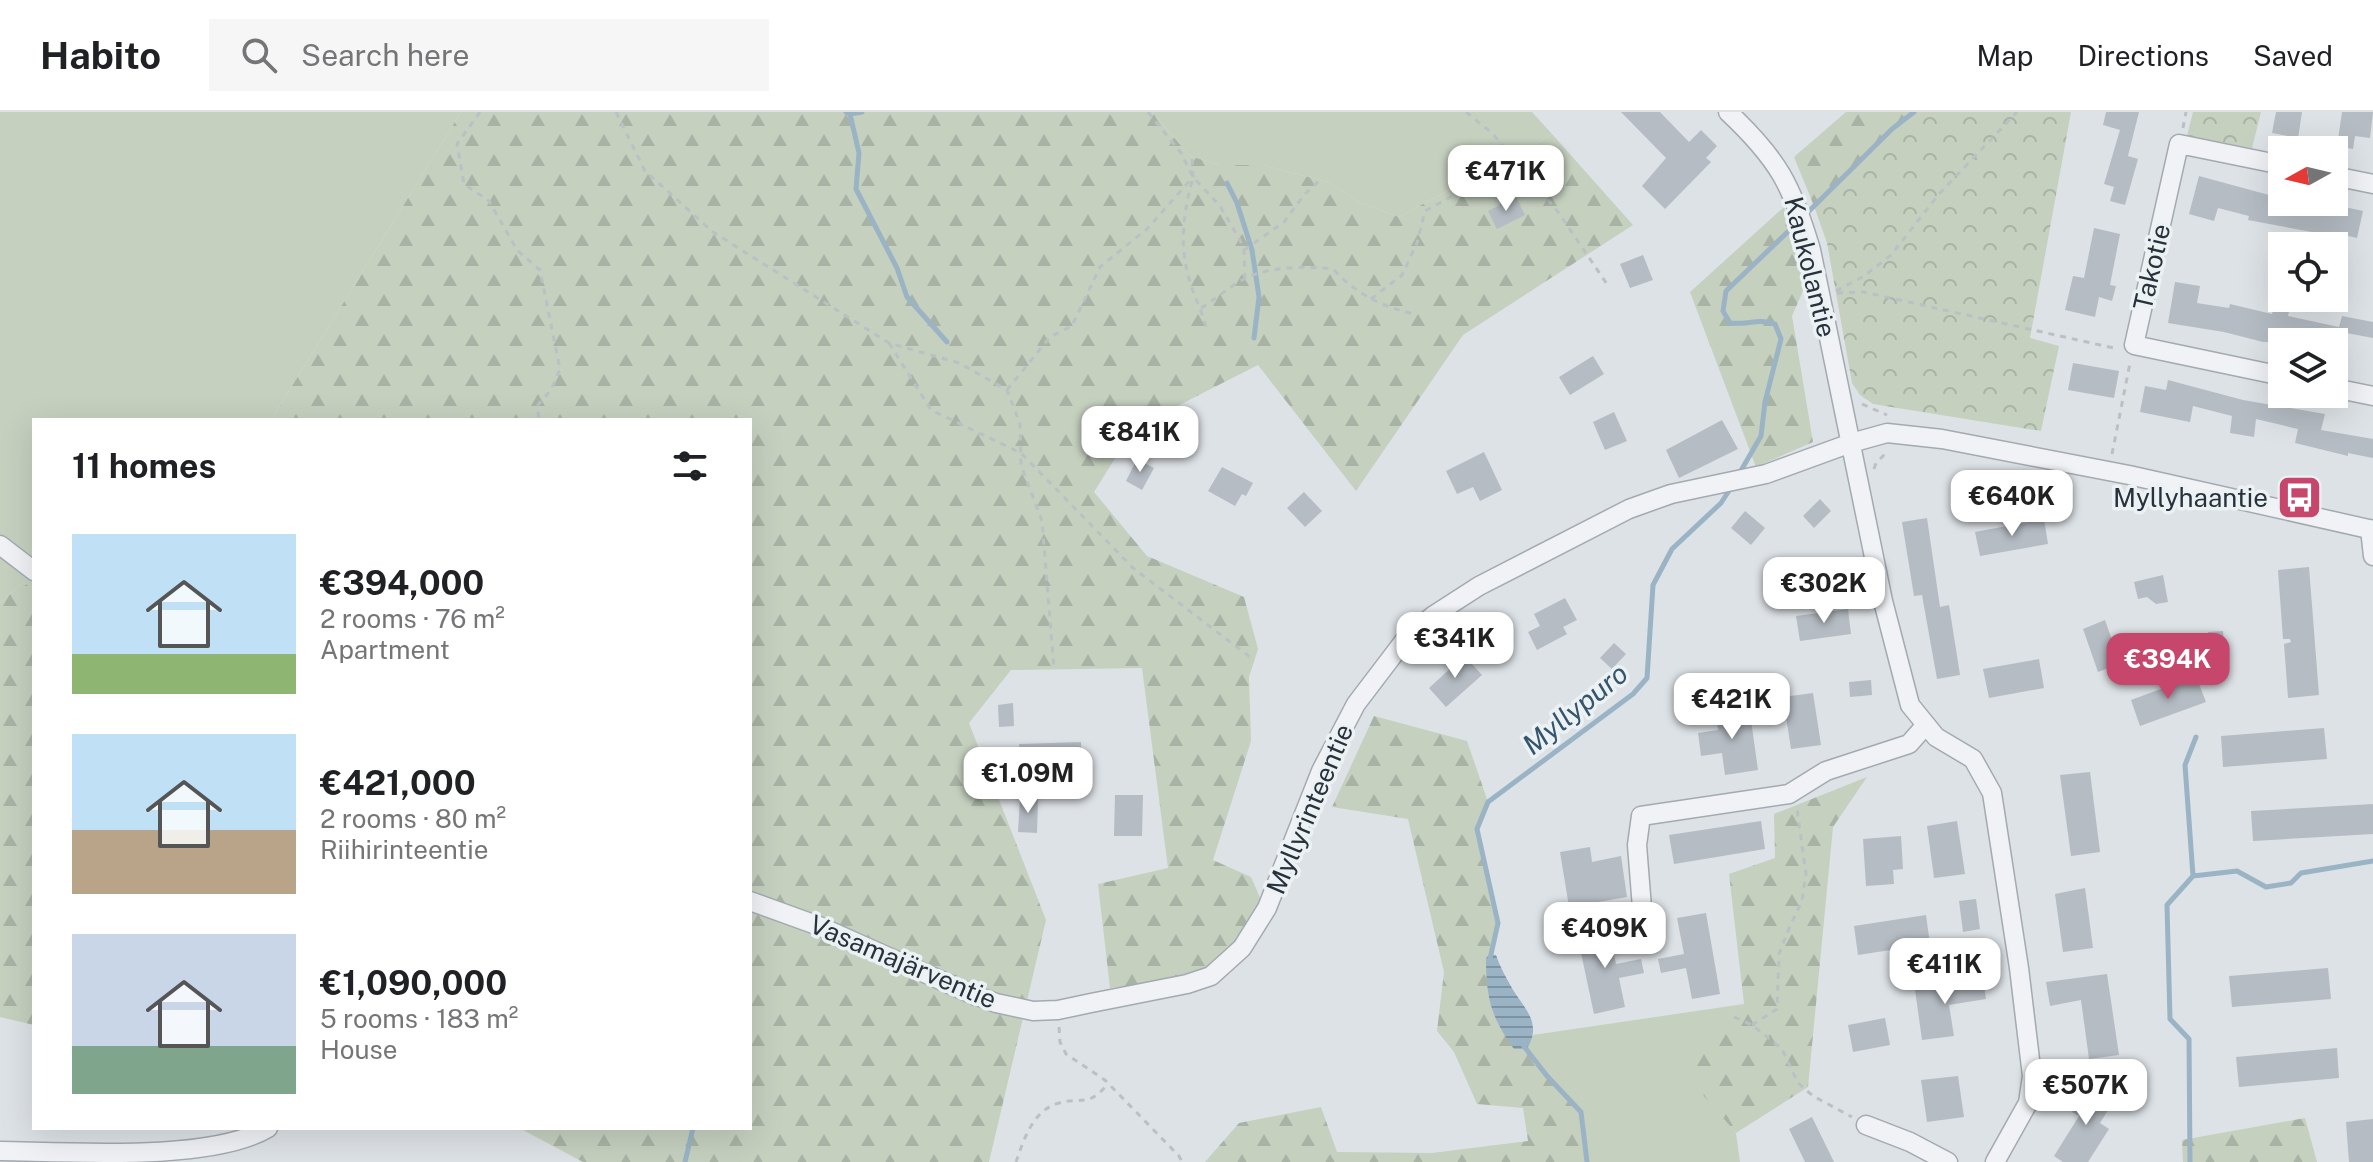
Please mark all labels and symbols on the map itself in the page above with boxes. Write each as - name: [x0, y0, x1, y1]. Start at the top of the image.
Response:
- north arrow: [2268, 136, 2348, 216]
- pin: €471K: [1450, 145, 1562, 213]
- street label: Kaukolantie: [1778, 193, 1843, 340]
- street label: Takotie: [2127, 221, 2176, 313]
- pin: €841K: [1084, 406, 1196, 474]
- pin: €640K: [1956, 470, 2068, 538]
- bus stop icon: Myllyhaantie: [2275, 474, 2323, 522]
- place label: Myllyhaantie: [2113, 482, 2268, 513]
- pin: €302K: [1768, 557, 1880, 625]
- pin: €341K: [1399, 612, 1511, 680]
- pin: €394K: [2112, 633, 2224, 701]
- water label: Myllypuro: [1515, 656, 1634, 761]
- pin: €421K: [1676, 673, 1788, 741]
- street label: Myllyrinteentie: [1260, 719, 1359, 899]
- pin: €1.09M: [963, 747, 1093, 815]
- pin: €409K: [1549, 902, 1661, 970]
- street label: Vasamajärventie: [805, 908, 1001, 1015]
- pin: €411K: [1889, 938, 2001, 1006]
- pin: €507K: [2030, 1059, 2142, 1127]

